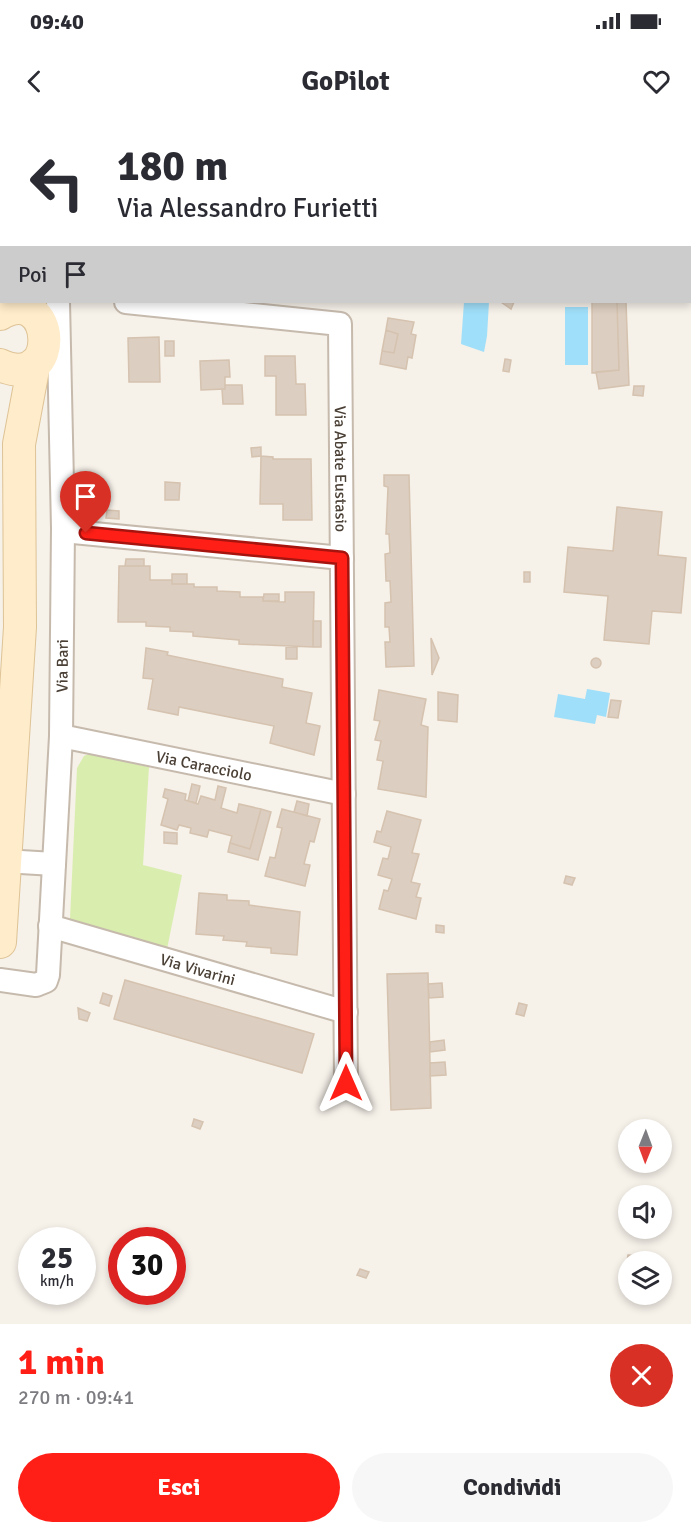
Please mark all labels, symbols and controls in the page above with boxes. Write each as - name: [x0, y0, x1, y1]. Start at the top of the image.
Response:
- text: 09:40: [30, 8, 84, 35]
- icon: back: [18, 65, 51, 98]
- text: GoPilot: [301, 65, 390, 98]
- icon: heart: [640, 65, 673, 98]
- text: 180 m: [117, 141, 228, 192]
- icon: left: [18, 144, 96, 222]
- text: Via Alessandro Furietti: [117, 192, 378, 225]
- icon: arrive: [59, 258, 92, 291]
- text: Poi: [18, 261, 47, 288]
- street label: Via Abate Eustasio: [330, 406, 351, 532]
- pin: [60, 471, 111, 533]
- icon: arrive: [69, 480, 102, 513]
- street label: Via Bari: [52, 639, 73, 693]
- street label: Via Caracciolo: [154, 747, 254, 786]
- street label: Via Vivarini: [158, 950, 238, 990]
- position arrow: [314, 1051, 378, 1115]
- north arrow: [618, 1119, 672, 1173]
- map controls: [618, 1119, 672, 1305]
- button: sound: [618, 1185, 672, 1239]
- speed limit sign: 30: [108, 1227, 186, 1305]
- text: 25: [41, 1240, 73, 1277]
- button: layers: [618, 1251, 672, 1305]
- text: km/h: [40, 1272, 74, 1290]
- text: 1 min: [18, 1340, 105, 1385]
- button: close: [610, 1344, 673, 1407]
- text: 270 m · 09:41: [18, 1385, 134, 1410]
- button: Esci: [18, 1453, 340, 1522]
- button: Condividi: [352, 1453, 673, 1522]

